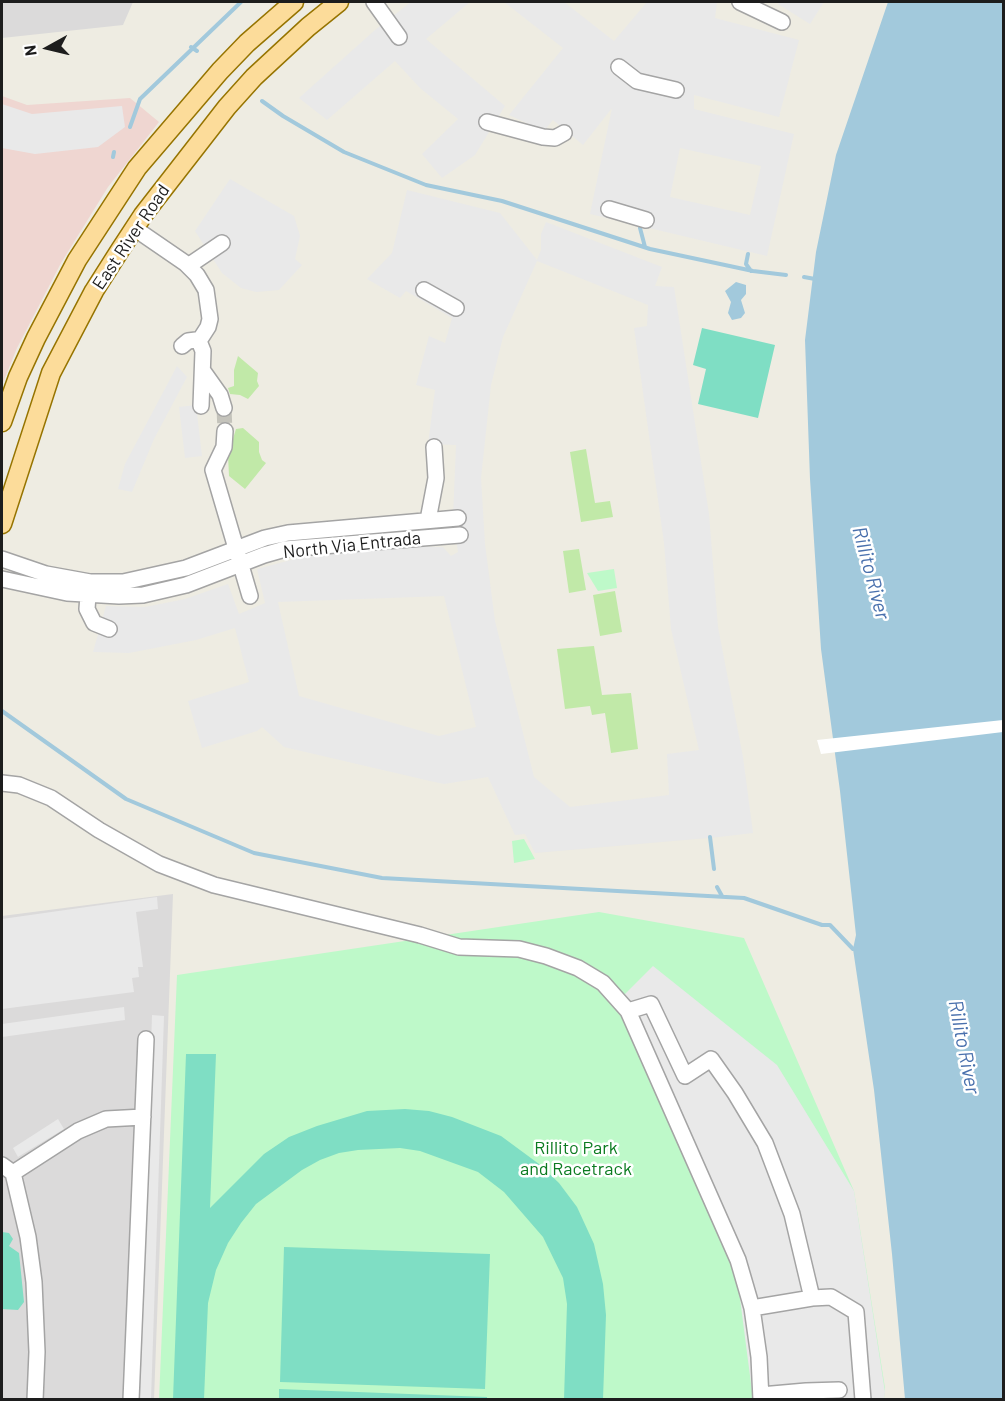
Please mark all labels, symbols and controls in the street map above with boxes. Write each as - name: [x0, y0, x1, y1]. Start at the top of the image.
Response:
- north arrow: [18, 18, 78, 78]
- text: N: [20, 44, 40, 57]
- street label: East River Road: [88, 180, 174, 294]
- water label: Rillito River: [847, 524, 895, 622]
- street label: North Via Entrada: [282, 527, 422, 563]
- water label: Rillito River: [943, 998, 985, 1096]
- park label: Rillito Park and Racetrack: [520, 1137, 632, 1180]

